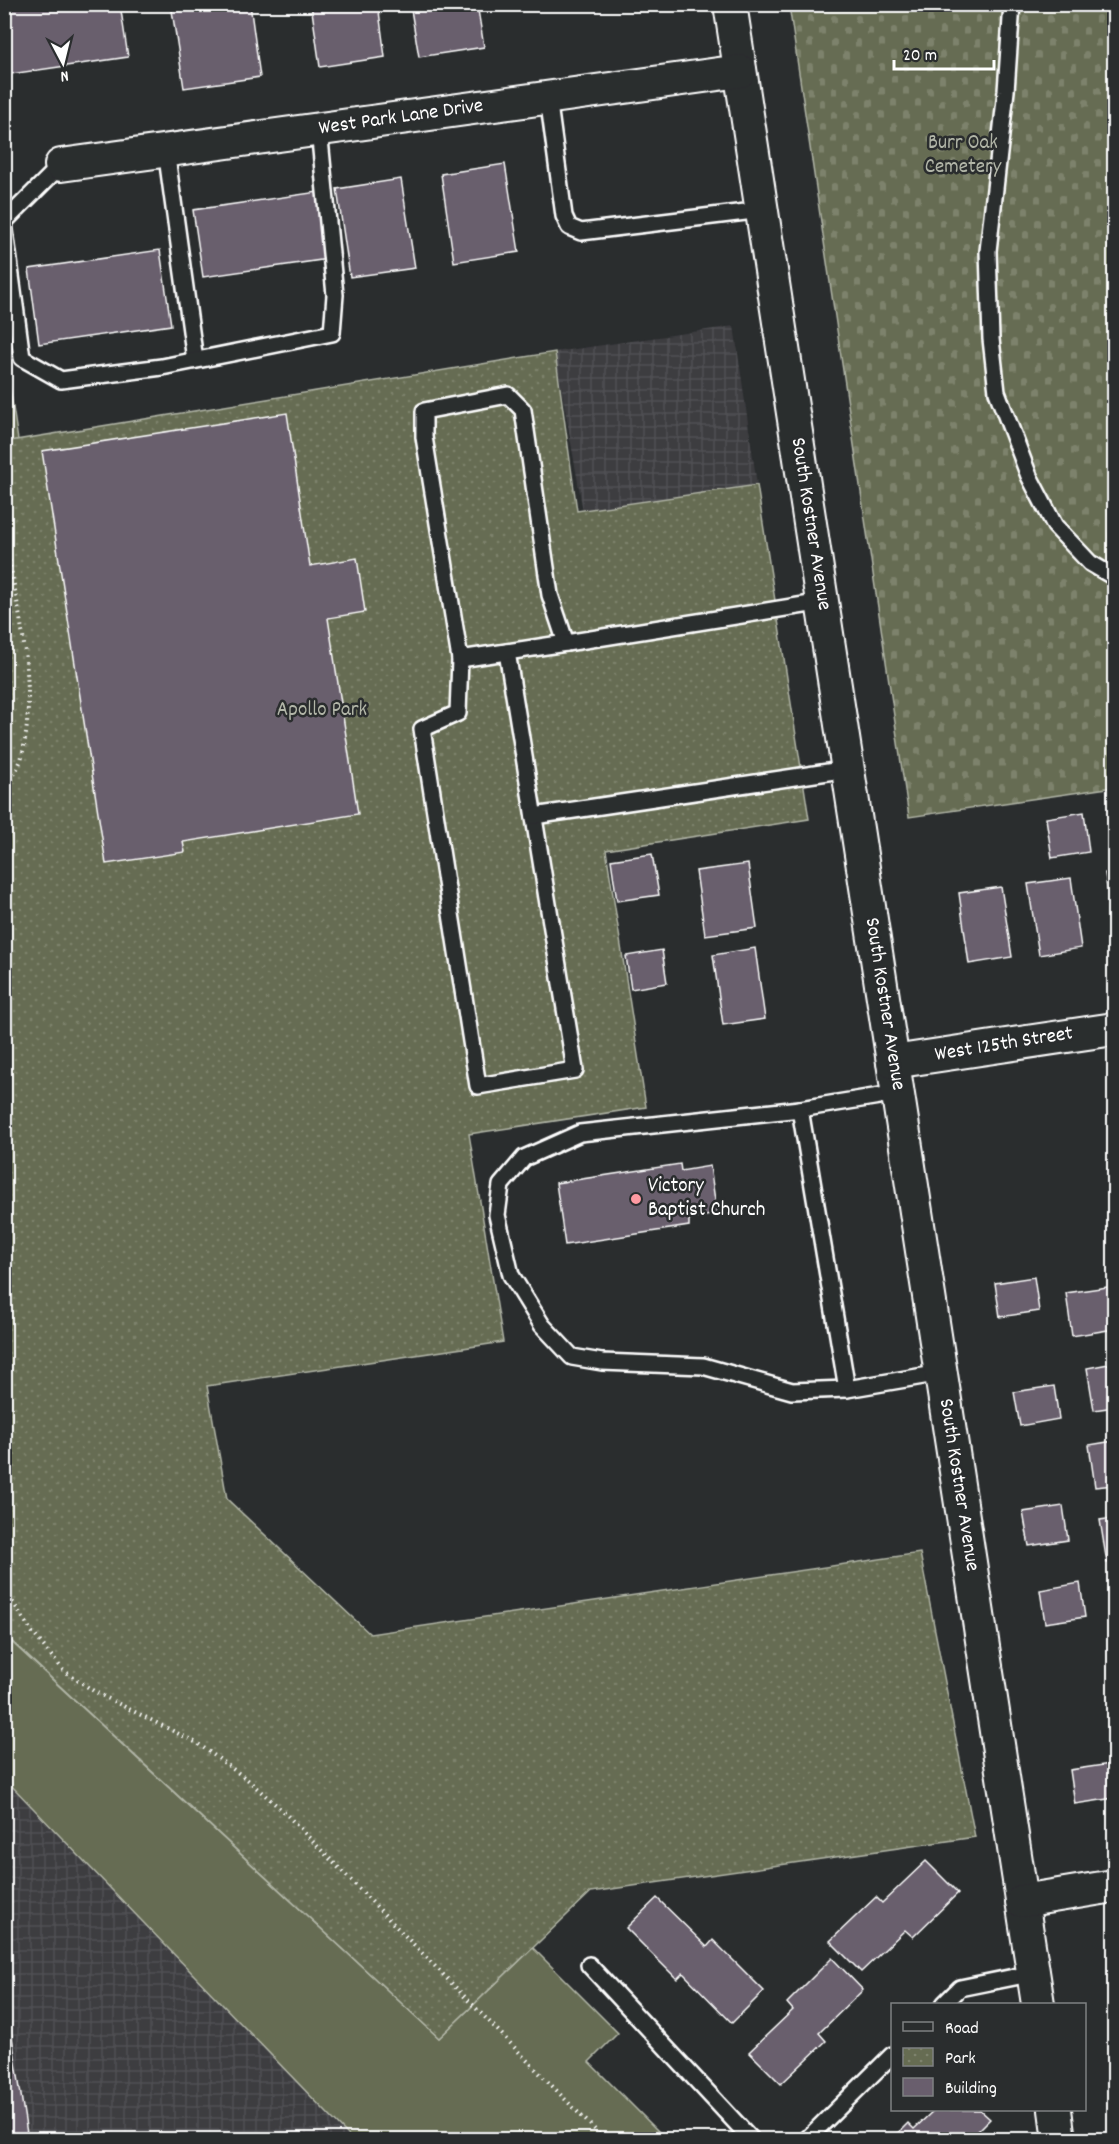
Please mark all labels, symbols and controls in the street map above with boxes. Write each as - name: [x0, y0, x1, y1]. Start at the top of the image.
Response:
- north arrow: [33, 33, 93, 93]
- scale bar: [894, 33, 994, 71]
- text: 20 m: [903, 44, 937, 69]
- text: N: [59, 64, 70, 87]
- street label: West Park Lane Drive: [317, 92, 485, 144]
- park label: Burr Oak Cemetery: [925, 129, 1002, 183]
- street label: South Kostner Avenue: [782, 435, 838, 613]
- park label: Apollo Park: [277, 696, 367, 726]
- street label: South Kostner Avenue: [856, 915, 912, 1093]
- street label: West 125th Street: [933, 1019, 1075, 1071]
- place label: Victory Baptist Church: [648, 1172, 765, 1226]
- marker: Victory Baptist Church: [629, 1192, 643, 1206]
- street label: South Kostner Avenue: [930, 1396, 986, 1574]
- legend: [891, 2003, 1086, 2111]
- text: Road: [945, 2017, 979, 2042]
- text: Park: [945, 2047, 976, 2072]
- text: Building: [945, 2077, 997, 2102]

